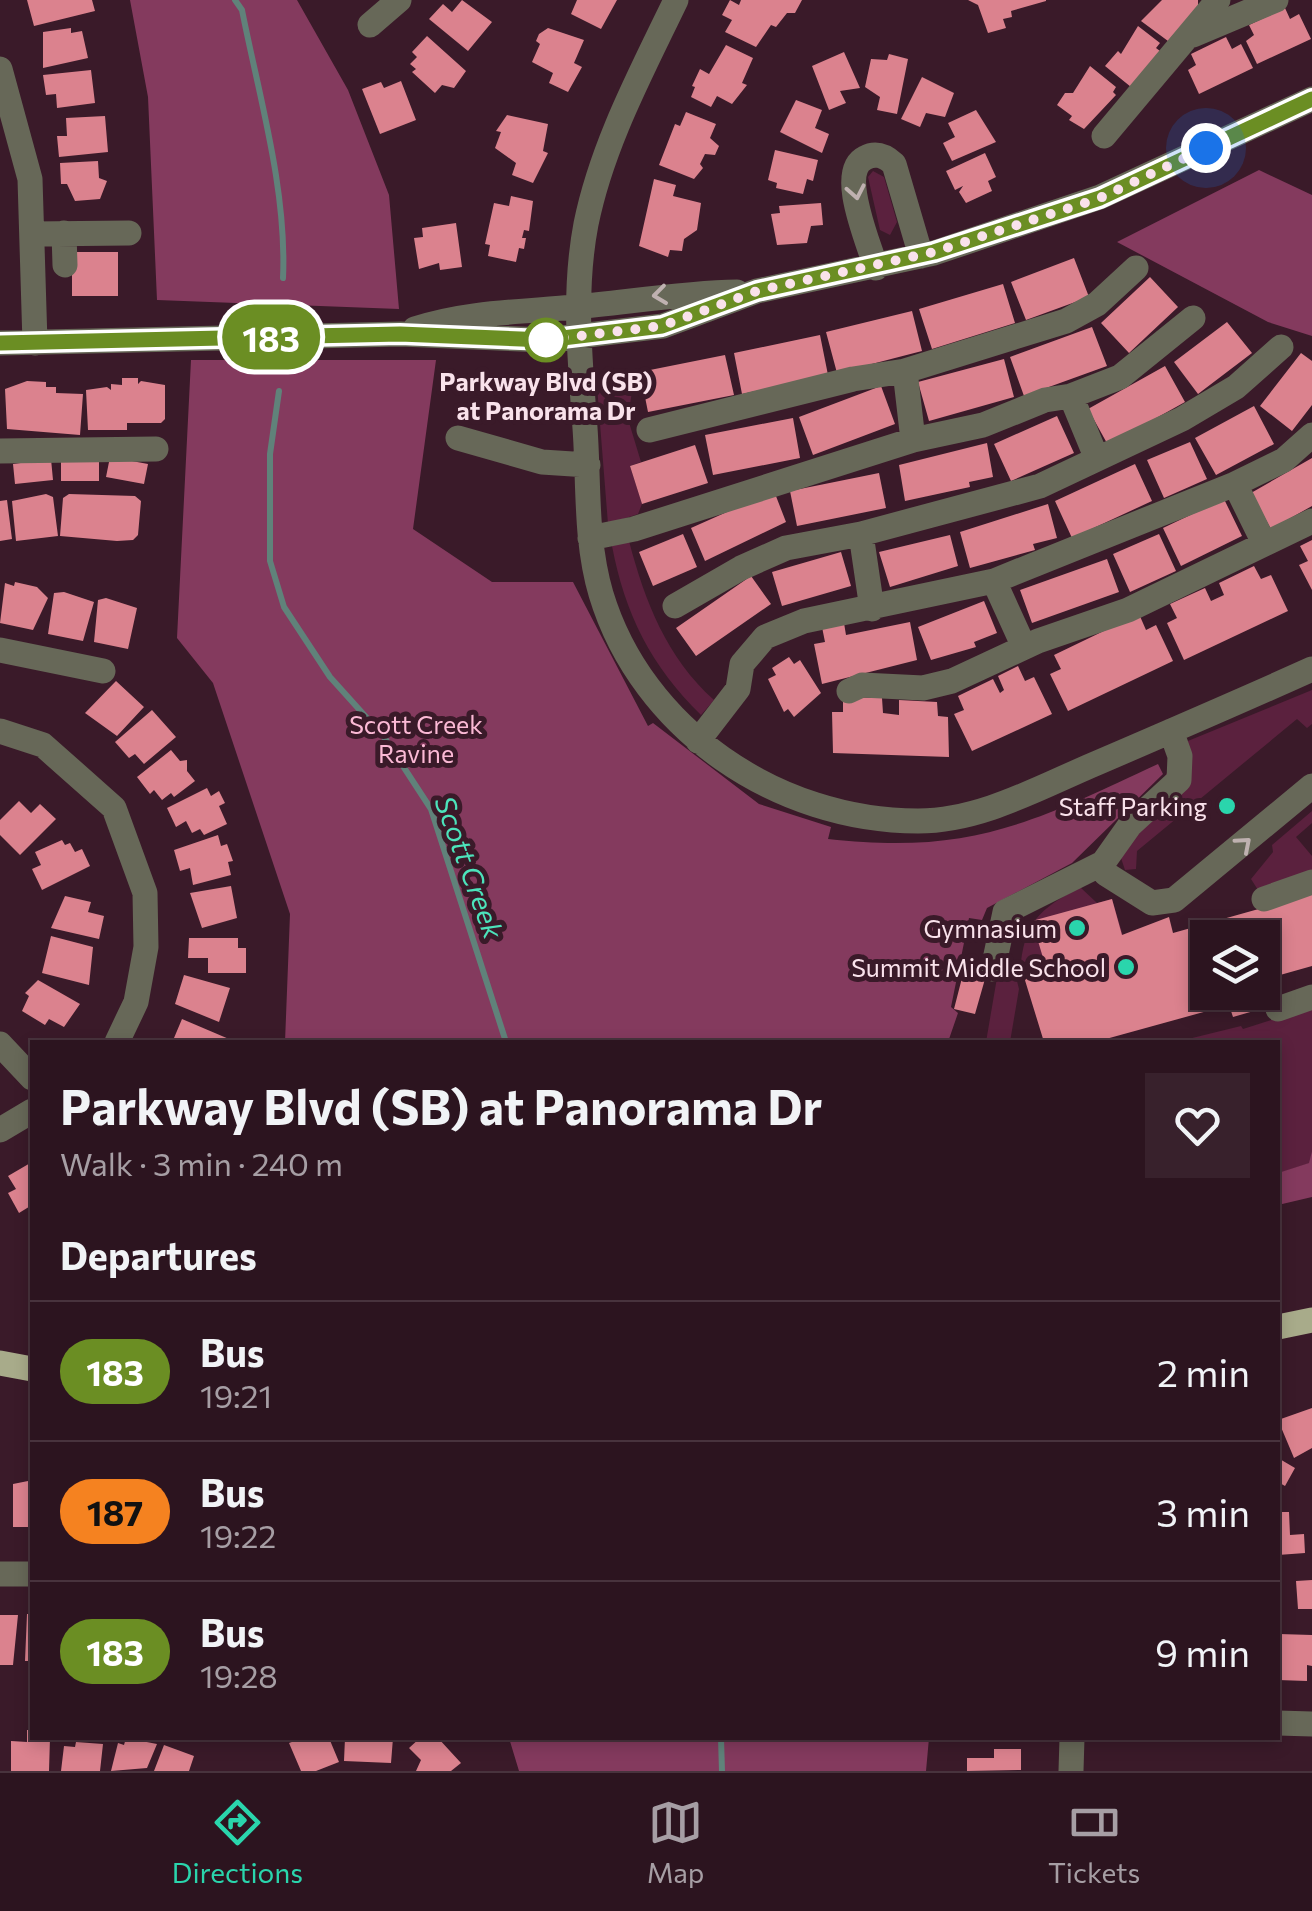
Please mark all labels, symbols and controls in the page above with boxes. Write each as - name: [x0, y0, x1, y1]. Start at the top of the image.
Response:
- your location: [1181, 123, 1231, 173]
- one-way arrow: [844, 183, 865, 200]
- one-way arrow: [652, 284, 668, 305]
- line badge: 183: [214, 304, 328, 370]
- text: 183: [242, 316, 300, 359]
- marker: Parkway Blvd (SB) at Panorama Dr: [525, 319, 567, 361]
- place label: Parkway Blvd (SB) at Panorama Dr: [439, 366, 653, 425]
- park label: Scott Creek Ravine: [349, 709, 483, 768]
- water label: Scott Creek: [428, 791, 512, 944]
- place label: Staff Parking: [1059, 791, 1207, 821]
- marker: Staff Parking: [1216, 795, 1238, 817]
- one-way arrow: [1233, 838, 1251, 856]
- place label: Gymnasium: [924, 913, 1057, 943]
- marker: Gymnasium: [1066, 917, 1088, 939]
- map controls: [1190, 920, 1280, 1010]
- button: layers: [1190, 920, 1280, 1010]
- place label: Summit Middle School: [851, 952, 1106, 982]
- marker: Summit Middle School: [1115, 956, 1137, 978]
- button: heart: [1145, 1073, 1250, 1178]
- text: Parkway Blvd (SB) at Panorama Dr: [60, 1076, 822, 1135]
- text: Walk · 3 min · 240 m: [60, 1143, 343, 1183]
- text: Departures: [60, 1231, 257, 1278]
- text: Bus: [200, 1328, 265, 1375]
- text: 2 min: [1157, 1348, 1250, 1395]
- text: 183: [86, 1350, 144, 1393]
- text: 19:21: [200, 1375, 272, 1415]
- text: Bus: [200, 1468, 265, 1515]
- text: 3 min: [1156, 1488, 1250, 1535]
- text: 187: [87, 1490, 143, 1533]
- text: 19:22: [200, 1515, 276, 1555]
- text: Bus: [200, 1608, 265, 1655]
- text: 9 min: [1155, 1628, 1250, 1675]
- text: 183: [86, 1630, 144, 1673]
- text: 19:28: [200, 1655, 278, 1695]
- tab: Directions: [172, 1795, 303, 1889]
- tab: Map: [647, 1795, 704, 1889]
- tab: Tickets: [1048, 1795, 1140, 1889]

